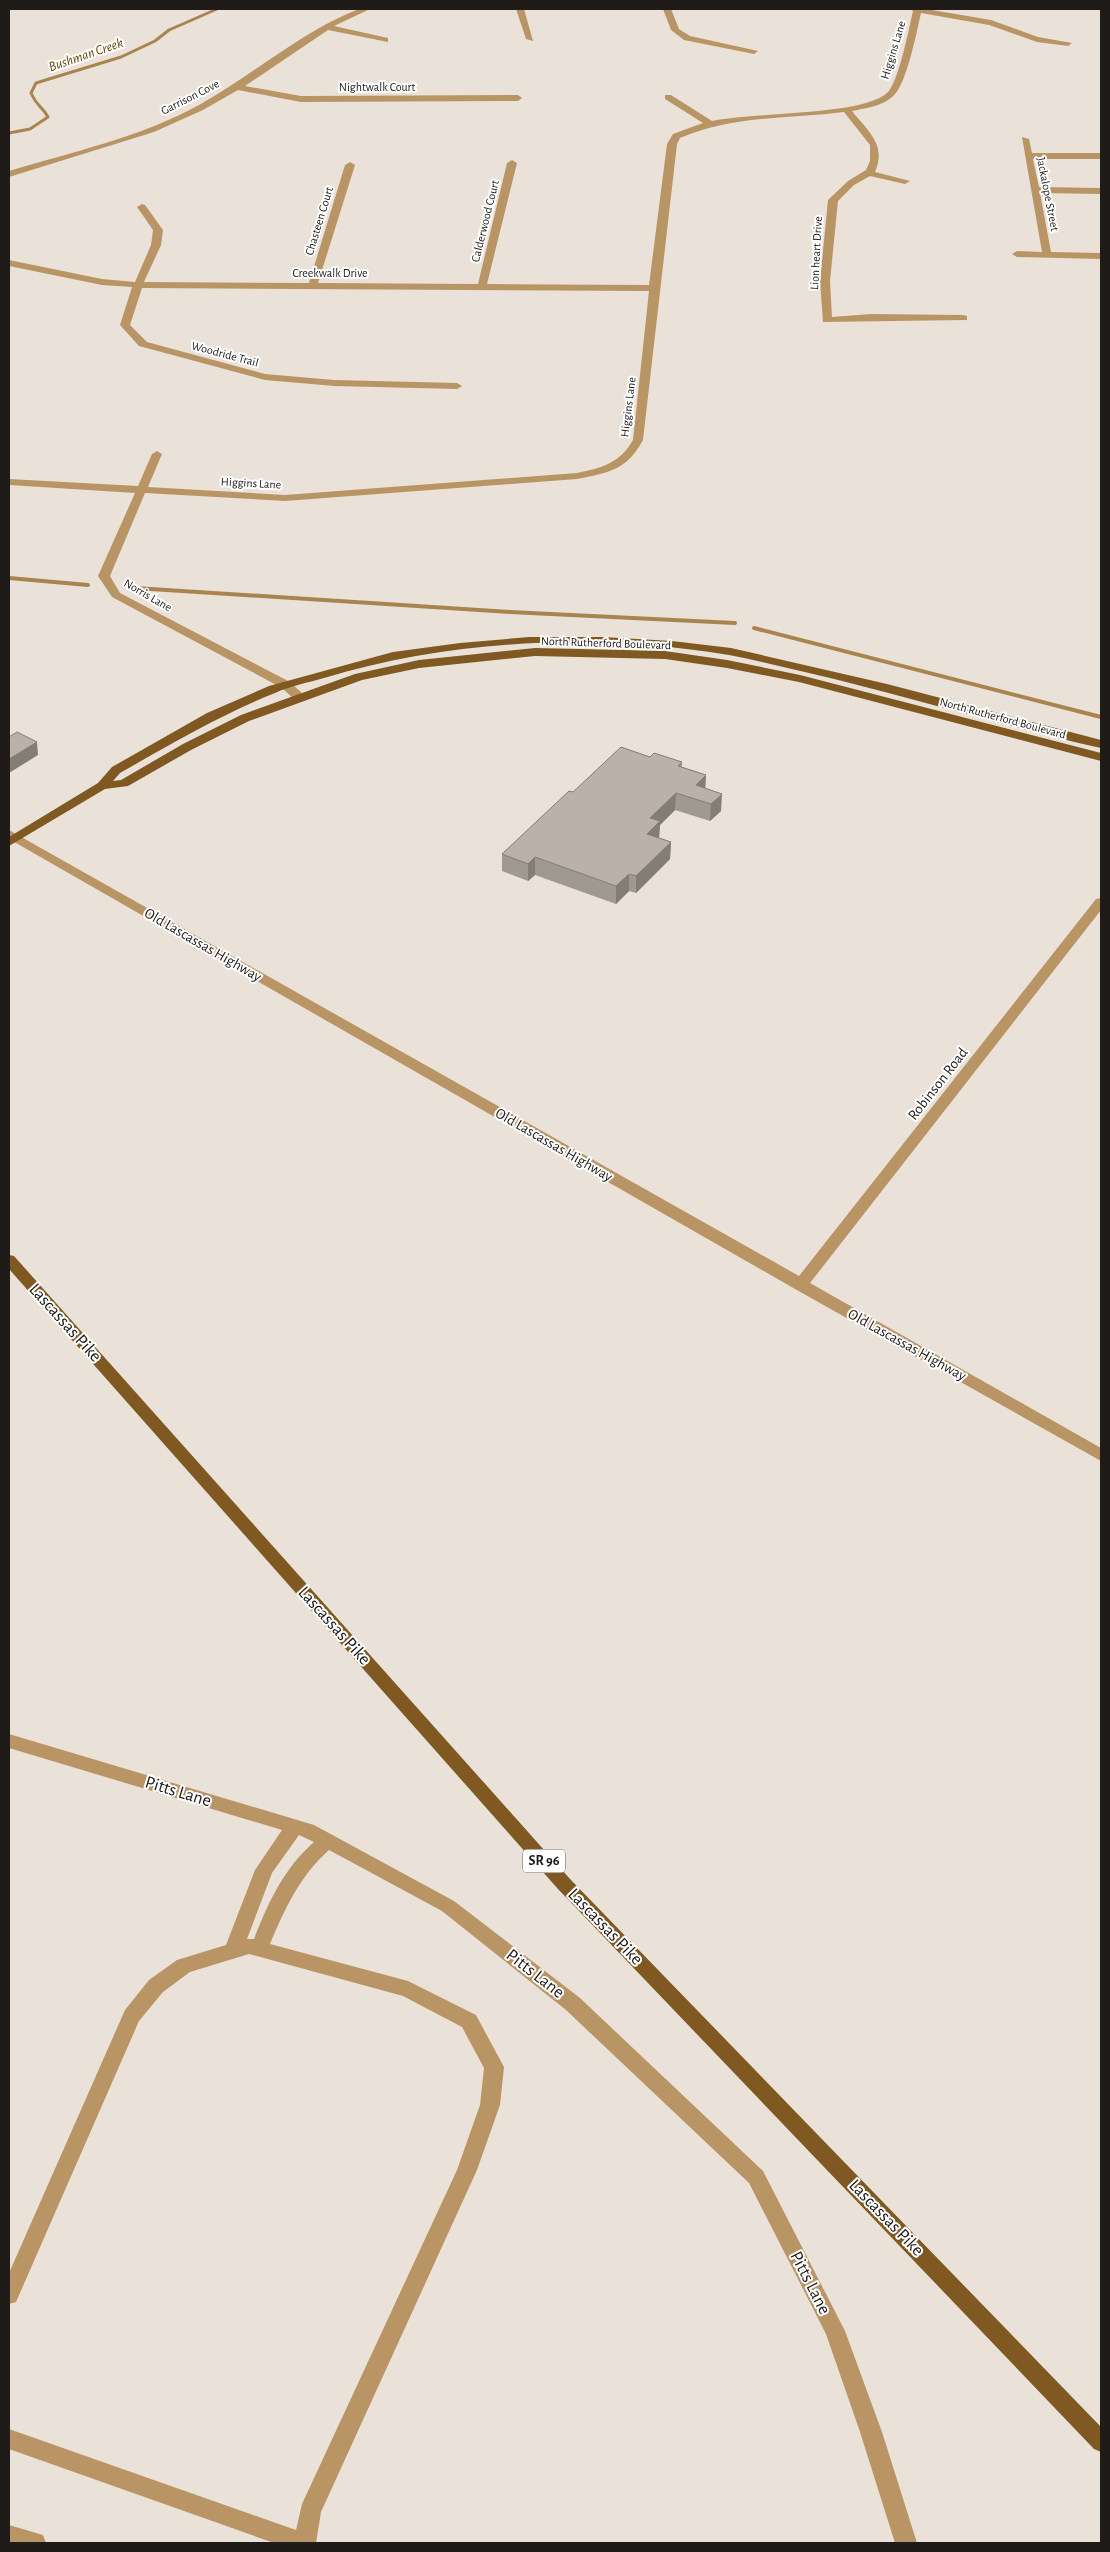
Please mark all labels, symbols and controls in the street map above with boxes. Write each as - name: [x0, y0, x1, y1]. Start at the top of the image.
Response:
- street label: Higgins Lane: [878, 19, 908, 81]
- water label: Bushman Creek: [47, 36, 126, 74]
- street label: Garrison Cove: [159, 77, 221, 117]
- street label: Nightwalk Court: [339, 81, 415, 93]
- street label: Jackalope Street: [1035, 156, 1061, 232]
- street label: Calderwood Court: [469, 179, 501, 263]
- street label: Chasteen Court: [303, 185, 335, 257]
- street label: Lion heart Drive: [808, 216, 824, 290]
- street label: Creekwalk Drive: [292, 267, 368, 279]
- street label: Woodride Trail: [190, 339, 260, 369]
- street label: Higgins Lane: [618, 376, 638, 438]
- street label: Higgins Lane: [220, 475, 282, 491]
- street label: Norris Lane: [122, 577, 174, 613]
- street label: North Rutherford Boulevard: [541, 635, 671, 651]
- street label: North Rutherford Boulevard: [939, 695, 1067, 741]
- street label: Old Lascassas Highway: [142, 905, 265, 985]
- street label: Robinson Road: [905, 1045, 971, 1123]
- street label: Old Lascassas Highway: [493, 1105, 616, 1185]
- street label: Lascassas Pike: [25, 1280, 105, 1366]
- street label: Old Lascassas Highway: [845, 1306, 969, 1384]
- street label: Lascassas Pike: [294, 1583, 374, 1669]
- street label: Pitts Lane: [143, 1773, 213, 1811]
- road number: SR 96: [523, 1850, 565, 1872]
- street label: Lascassas Pike: [564, 1885, 646, 1969]
- street label: Pitts Lane: [503, 1946, 567, 2002]
- street label: Lascassas Pike: [845, 2176, 927, 2260]
- street label: Pitts Lane: [787, 2249, 833, 2317]

